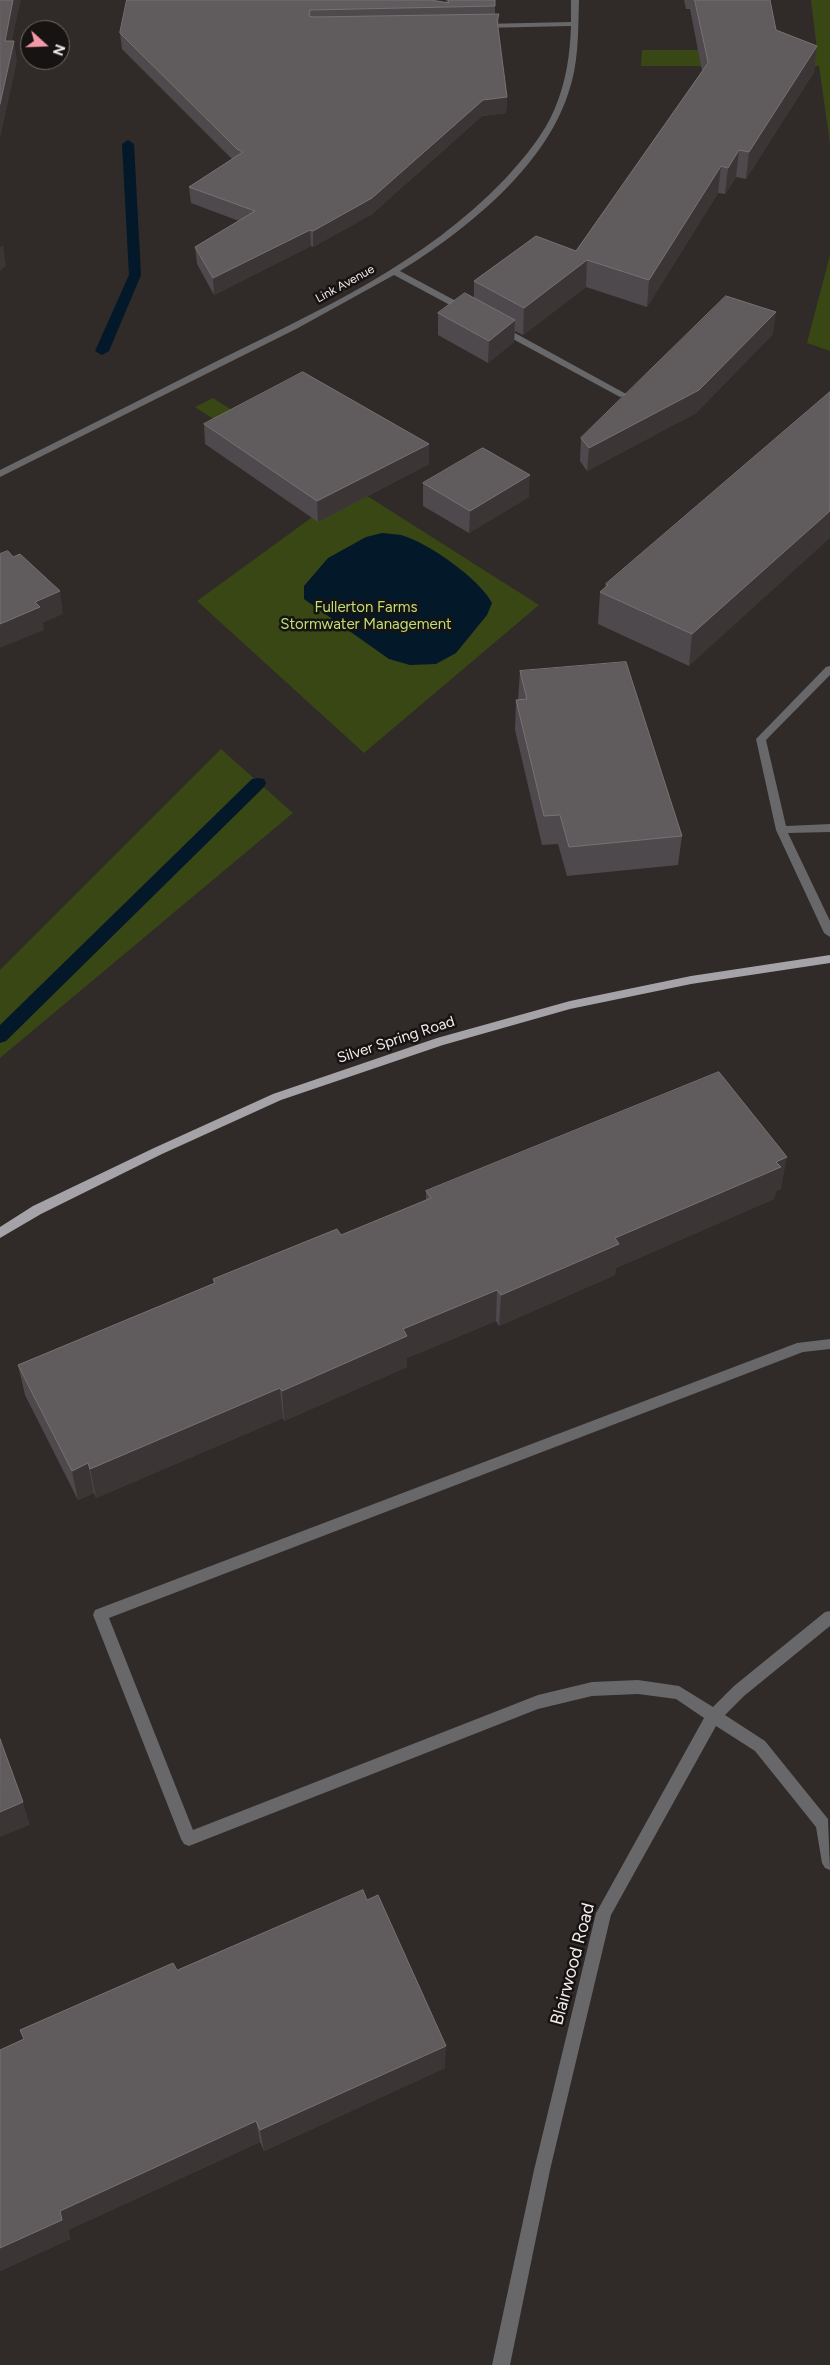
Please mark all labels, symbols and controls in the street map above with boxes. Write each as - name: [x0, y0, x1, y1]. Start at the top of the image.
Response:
- north arrow: [20, 20, 70, 70]
- text: N: [49, 42, 68, 58]
- street label: Link Avenue: [313, 262, 377, 306]
- park label: Fullerton Farms Stormwater Management: [280, 599, 452, 634]
- street label: Silver Spring Road: [335, 1012, 457, 1068]
- street label: Blairwood Road: [546, 1901, 600, 2027]

